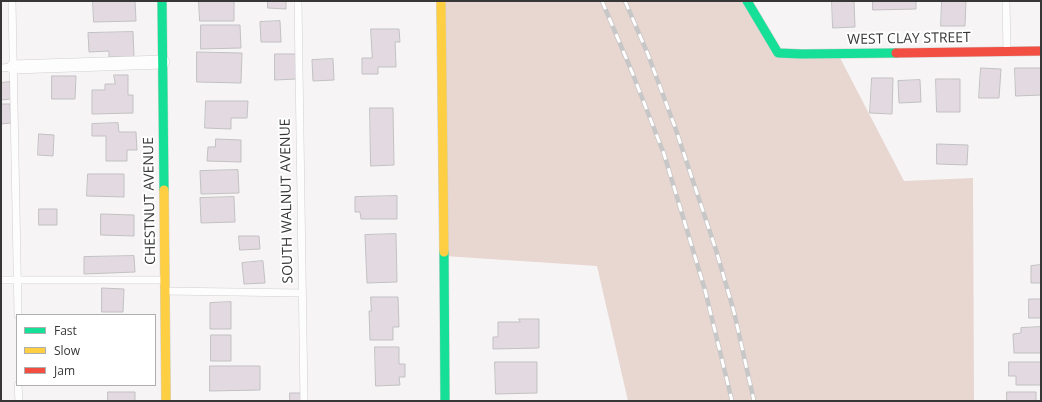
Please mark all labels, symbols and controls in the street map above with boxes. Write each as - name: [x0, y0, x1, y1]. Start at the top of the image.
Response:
- street label: WEST CLAY STREET: [847, 30, 971, 48]
- street label: SOUTH WALNUT AVENUE: [277, 118, 297, 284]
- street label: CHESTNUT AVENUE: [140, 137, 160, 265]
- legend: [16, 314, 156, 386]
- text: Fast: [54, 322, 77, 339]
- text: Slow: [54, 342, 80, 359]
- text: Jam: [54, 362, 75, 379]

